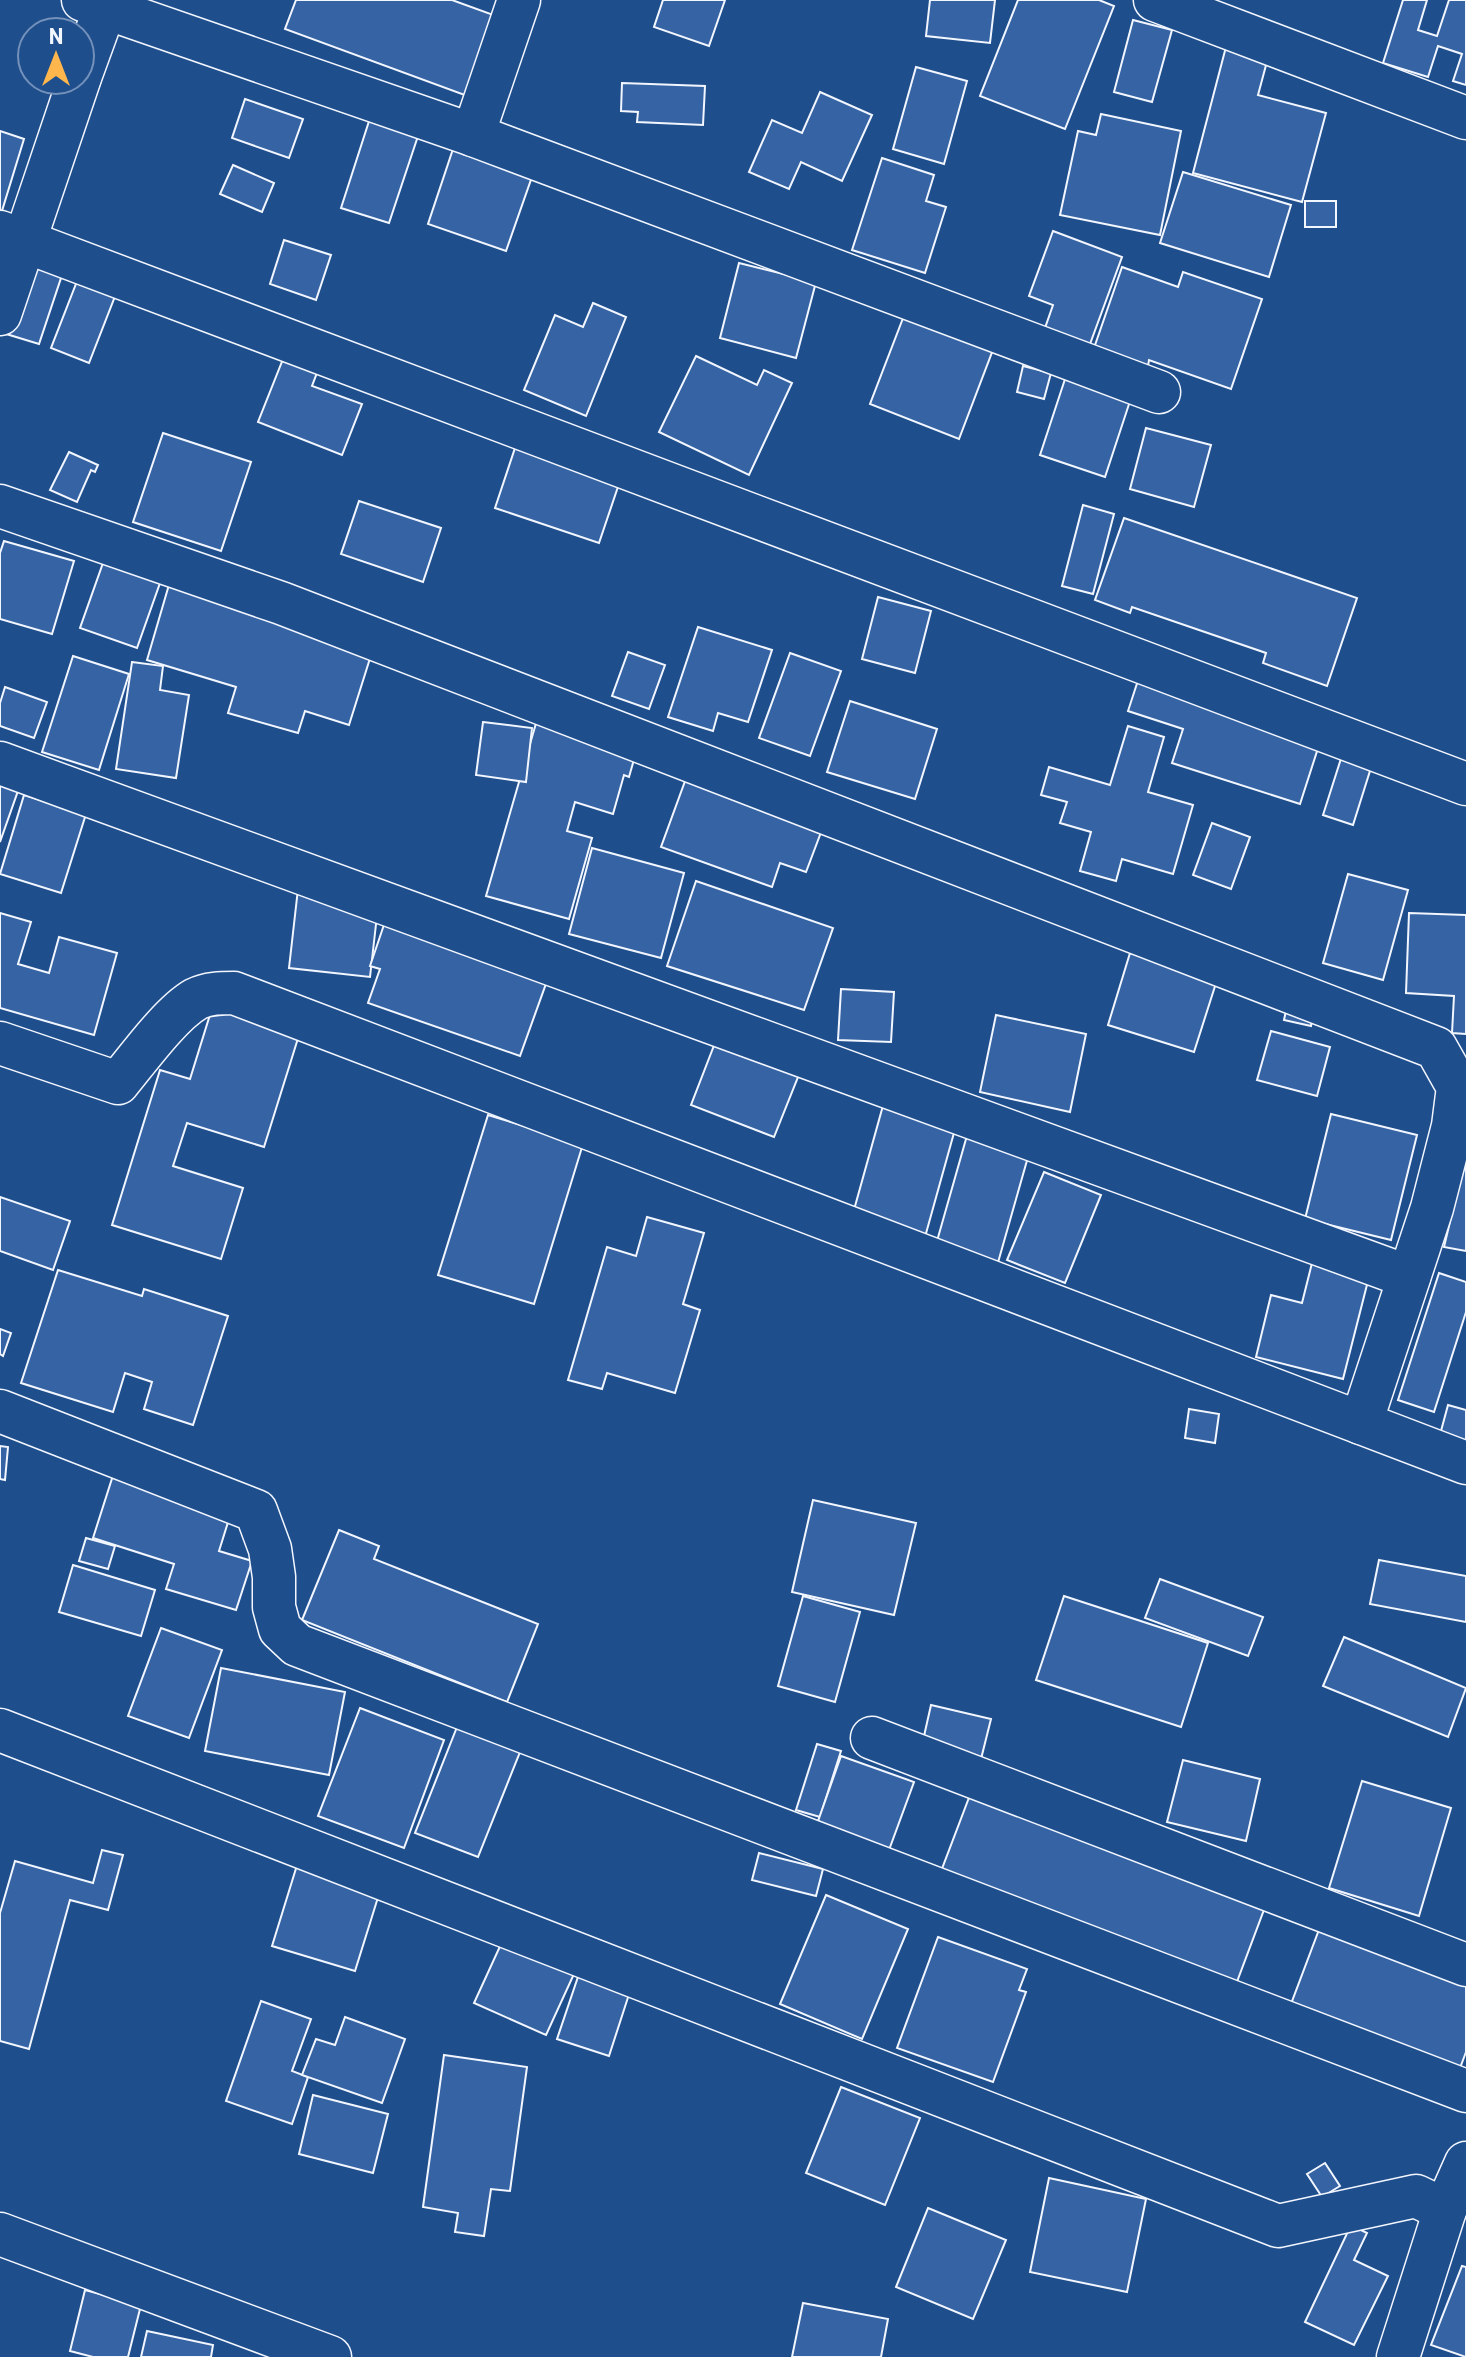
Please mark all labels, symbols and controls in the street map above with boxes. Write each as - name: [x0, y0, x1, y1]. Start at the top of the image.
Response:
- north arrow: [16, 16, 96, 96]
- text: N: [49, 22, 63, 48]

